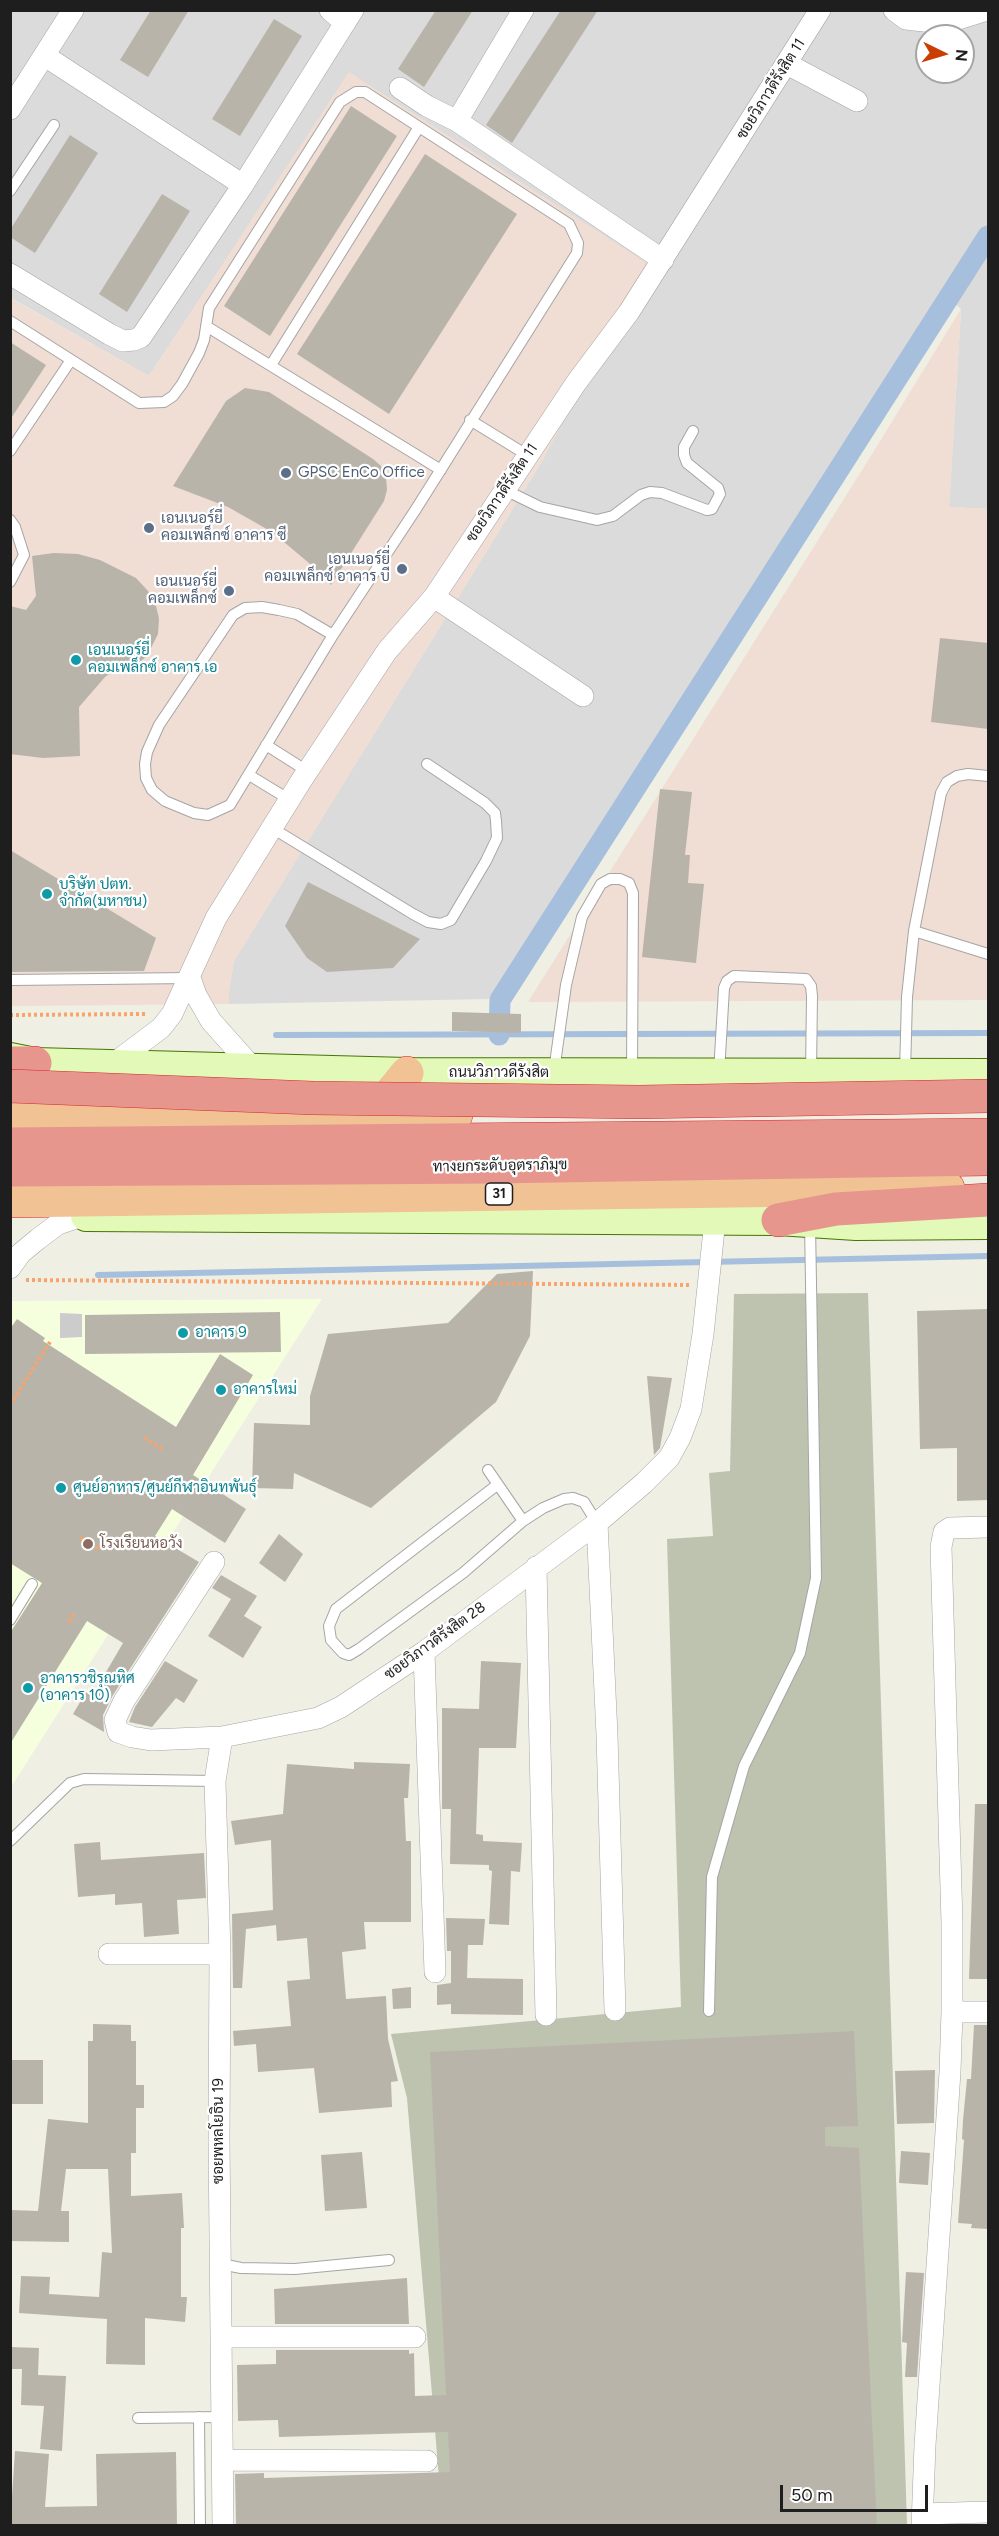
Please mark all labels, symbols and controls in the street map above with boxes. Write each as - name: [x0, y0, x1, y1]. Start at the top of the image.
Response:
- north arrow: [915, 24, 975, 84]
- street label: ซอยวิภาวดีรังสิต 11: [733, 35, 809, 143]
- text: N: [951, 48, 971, 62]
- street label: ซอยวิภาวดีรังสิต 11: [462, 440, 542, 546]
- place label: GPSC EnCo Office: [298, 464, 425, 482]
- marker: GPSC EnCo Office: [279, 466, 293, 480]
- place label: เอนเนอร์ยี่ คอมเพล็กซ์ อาคาร ซี: [161, 510, 286, 545]
- marker: เอนเนอร์ยี่ คอมเพล็กซ์ อาคาร ซี: [142, 521, 156, 535]
- place label: เอนเนอร์ยี่ คอมเพล็กซ์ อาคาร บี: [264, 551, 390, 586]
- marker: เอนเนอร์ยี่ คอมเพล็กซ์ อาคาร บี: [395, 562, 409, 576]
- place label: เอนเนอร์ยี่ คอมเพล็กซ์: [148, 573, 217, 608]
- marker: เอนเนอร์ยี่ คอมเพล็กซ์: [222, 584, 236, 598]
- place label: เอนเนอร์ยี่ คอมเพล็กซ์ อาคาร เอ: [88, 642, 218, 677]
- marker: เอนเนอร์ยี่ คอมเพล็กซ์ อาคาร เอ: [69, 653, 83, 667]
- place label: บริษัท ปตท. จำกัด(มหาชน): [59, 876, 147, 911]
- marker: บริษัท ปตท. จำกัด(มหาชน): [40, 887, 54, 901]
- street label: ถนนวิภาวดีรังสิต: [449, 1064, 549, 1082]
- street label: ทางยกระดับอุตราภิมุข: [432, 1156, 568, 1176]
- road number: 31: [486, 1183, 512, 1205]
- place label: อาคาร 9: [195, 1324, 247, 1342]
- marker: อาคาร 9: [176, 1326, 190, 1340]
- place label: อาคารใหม่: [233, 1381, 297, 1399]
- marker: อาคารใหม่: [214, 1383, 228, 1397]
- place label: ศูนย์อาหาร/ศูนย์กีฬาอินทพันธุ์: [73, 1479, 257, 1497]
- marker: ศูนย์อาหาร/ศูนย์กีฬาอินทพันธุ์: [54, 1481, 68, 1495]
- place label: โรงเรียนหอวัง: [100, 1535, 183, 1553]
- marker: โรงเรียนหอวัง: [81, 1537, 95, 1551]
- street label: ซอยวิภาวดีรังสิต 28: [381, 1598, 489, 1684]
- place label: อาคารวชิรุณหิศ (อาคาร 10): [40, 1670, 135, 1705]
- marker: อาคารวชิรุณหิศ (อาคาร 10): [21, 1681, 35, 1695]
- street label: ซอยพหลโยธิน 19: [210, 2078, 228, 2184]
- scale bar: [783, 2473, 932, 2511]
- text: 50 m: [791, 2484, 833, 2506]

